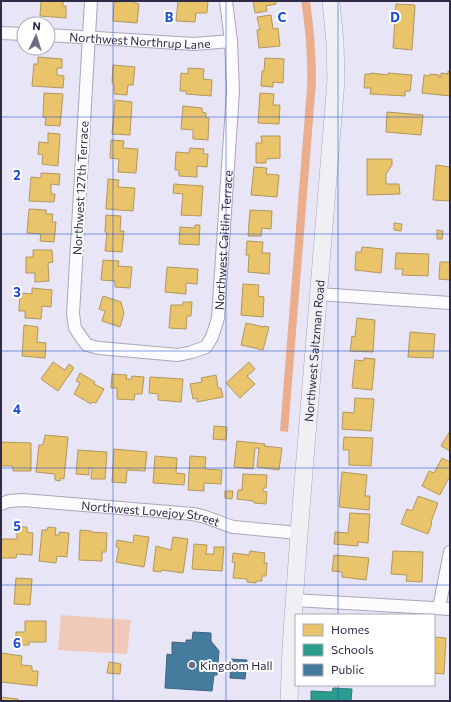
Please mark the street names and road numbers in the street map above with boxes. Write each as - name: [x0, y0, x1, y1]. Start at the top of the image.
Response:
- street label: Northwest Northrup Lane: [69, 29, 211, 51]
- street label: Northwest 127th Terrace: [69, 121, 91, 255]
- street label: Northwest Caitlin Terrace: [212, 170, 235, 310]
- street label: Northwest Saltzman Road: [301, 279, 327, 422]
- street label: Northwest Lovejoy Street: [81, 498, 222, 529]

